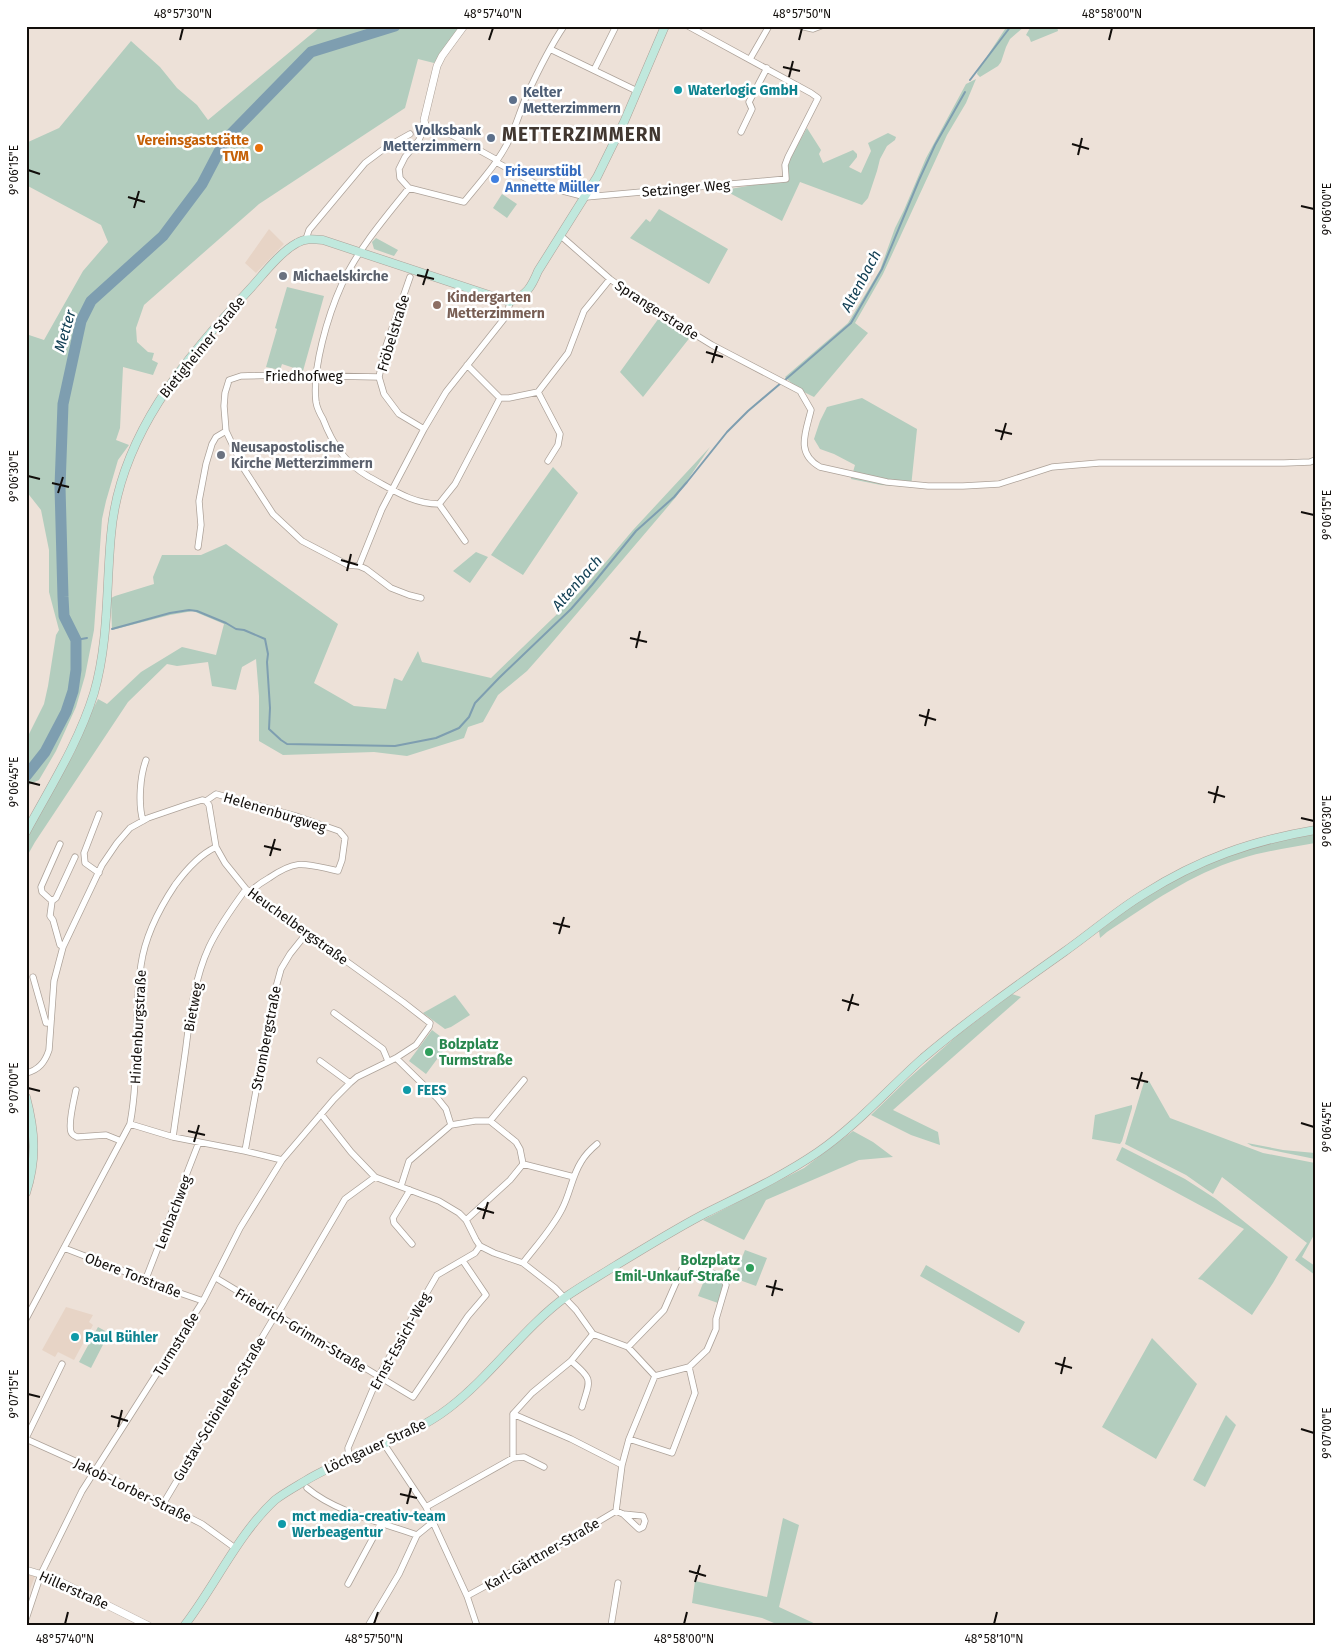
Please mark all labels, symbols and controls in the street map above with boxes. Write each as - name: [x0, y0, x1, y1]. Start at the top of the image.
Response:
- text: 48°57'30"N: [154, 7, 212, 21]
- text: 48°57'40"N: [464, 7, 522, 21]
- text: 48°57'50"N: [773, 7, 831, 21]
- text: 48°58'00"N: [1082, 7, 1142, 21]
- place label: Waterlogic GmbH: [688, 82, 798, 99]
- place label: Kelter Metterzimmern: [523, 84, 621, 117]
- marker: Waterlogic GmbH: [672, 84, 684, 96]
- marker: Kelter Metterzimmern: [507, 94, 519, 106]
- place label: Volksbank Metterzimmern: [383, 122, 481, 155]
- district label: METTERZIMMERN: [502, 123, 662, 146]
- place label: Vereinsgaststätte TVM: [136, 132, 249, 165]
- marker: Volksbank Metterzimmern: [485, 132, 497, 144]
- marker: Vereinsgaststätte TVM: [253, 142, 265, 154]
- text: 9°06'15"E: [7, 145, 21, 195]
- place label: Friseurstübl Annette Müller: [504, 163, 600, 196]
- marker: Friseurstübl Annette Müller: [489, 173, 501, 185]
- street label: Setzinger Weg: [641, 176, 732, 201]
- text: 9°06'00"E: [1320, 183, 1334, 235]
- water label: Altenbach: [837, 247, 885, 316]
- place label: Michaelskirche: [293, 268, 389, 285]
- marker: Michaelskirche: [277, 270, 289, 282]
- street label: Sprangerstraße: [612, 277, 702, 344]
- place label: Kindergarten Metterzimmern: [447, 289, 545, 322]
- street label: Bietigheimer Straße: [156, 293, 249, 402]
- street label: Fröbelstraße: [374, 293, 413, 374]
- marker: Kindergarten Metterzimmern: [431, 299, 443, 311]
- water label: Metter: [50, 307, 80, 354]
- street label: Friedhofweg: [265, 368, 344, 385]
- place label: Neusapostolische Kirche Metterzimmern: [231, 439, 373, 472]
- marker: Neusapostolische Kirche Metterzimmern: [215, 449, 227, 461]
- text: 9°06'30"E: [7, 450, 21, 502]
- text: 9°06'15"E: [1320, 490, 1334, 540]
- water label: Altenbach: [547, 552, 606, 615]
- text: 9°06'45"E: [7, 757, 21, 807]
- street label: Helenenburgweg: [221, 789, 329, 836]
- text: 9°06'30"E: [1320, 795, 1334, 847]
- street label: Heuchelbergstraße: [244, 884, 351, 969]
- street label: Hindenburgstraße: [127, 969, 150, 1085]
- street label: Bietweg: [180, 980, 207, 1033]
- street label: Strombergstraße: [248, 984, 285, 1092]
- place label: Bolzplatz Turmstraße: [439, 1036, 513, 1069]
- marker: Bolzplatz Turmstraße: [423, 1046, 435, 1058]
- text: 9°07'00"E: [7, 1062, 21, 1114]
- place label: FEES: [417, 1082, 446, 1099]
- marker: FEES: [401, 1084, 413, 1096]
- text: 9°06'45"E: [1320, 1102, 1334, 1152]
- street label: Lenbachweg: [152, 1172, 196, 1252]
- street label: Obere Torstraße: [82, 1249, 183, 1302]
- place label: Bolzplatz Emil-Unkauf-Straße: [615, 1252, 741, 1285]
- marker: Bolzplatz Emil-Unkauf-Straße: [744, 1262, 756, 1274]
- street label: Friedrich-Grimm-Straße: [232, 1285, 369, 1376]
- street label: Ernst-Essich-Weg: [367, 1289, 435, 1393]
- street label: Turmstraße: [150, 1309, 203, 1379]
- place label: Paul Bühler: [85, 1329, 158, 1346]
- marker: Paul Bühler: [69, 1331, 81, 1343]
- street label: Gustav-Schönleber-Straße: [170, 1334, 269, 1485]
- text: 9°07'15"E: [7, 1369, 21, 1419]
- text: 9°07'00"E: [1320, 1407, 1334, 1459]
- street label: Löchgauer Straße: [322, 1415, 429, 1477]
- street label: Jakob-Lorber-Straße: [71, 1455, 194, 1526]
- place label: mct media-creativ-team Werbeagentur: [292, 1508, 446, 1541]
- street label: Karl-Gärttner-Straße: [482, 1515, 603, 1594]
- marker: mct media-creativ-team Werbeagentur: [276, 1518, 288, 1530]
- street label: Hillerstraße: [36, 1568, 111, 1613]
- text: 48°57'40"N: [36, 1632, 94, 1646]
- text: 48°57'50"N: [345, 1632, 403, 1646]
- text: 48°58'00"N: [654, 1632, 714, 1646]
- text: 48°58'10"N: [964, 1632, 1024, 1646]

